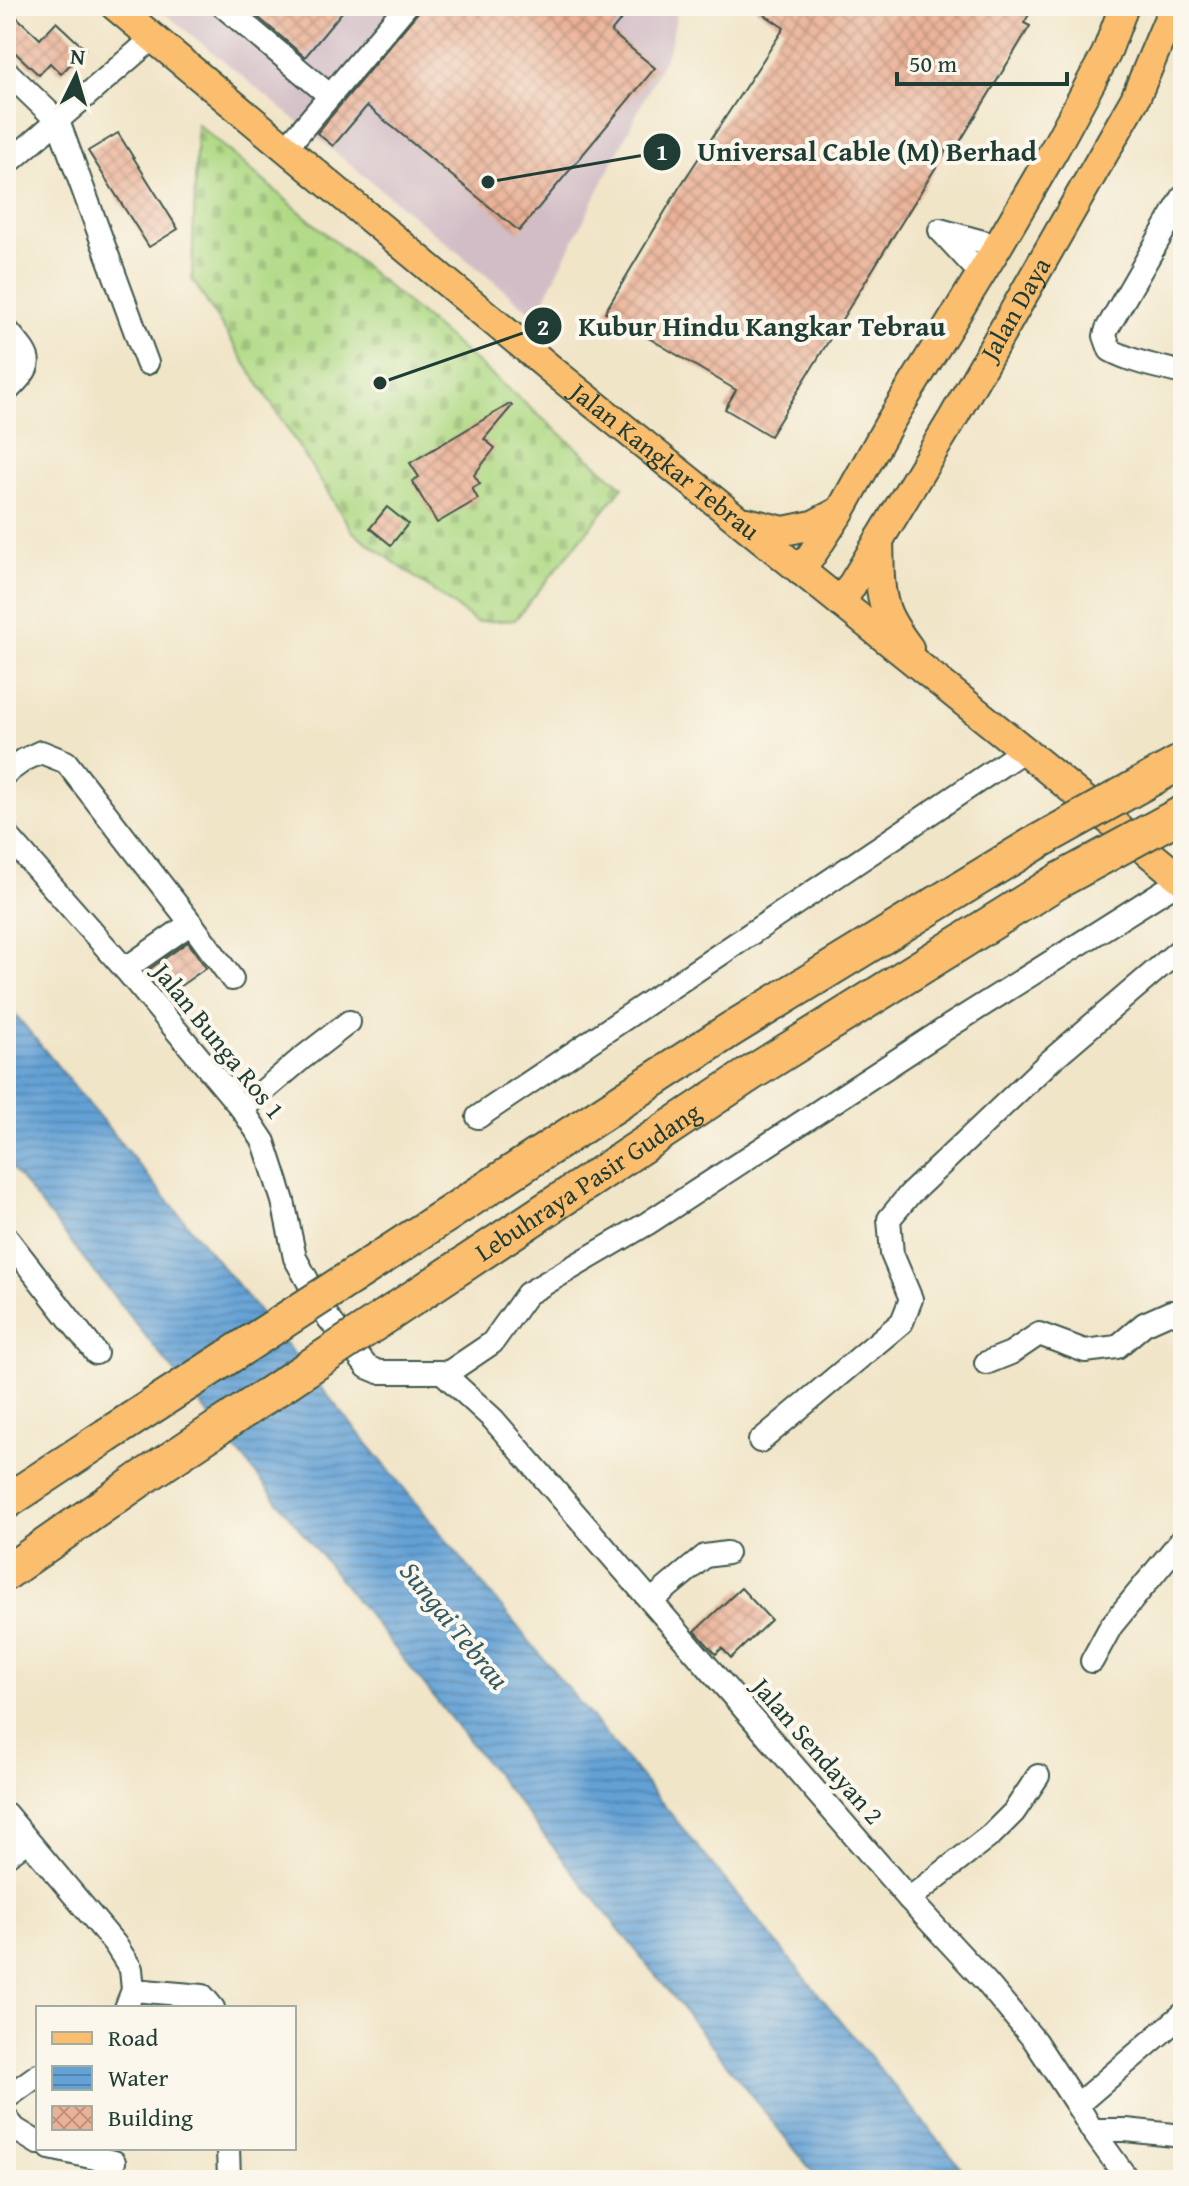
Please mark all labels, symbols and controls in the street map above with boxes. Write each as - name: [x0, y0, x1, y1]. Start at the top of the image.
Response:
- north arrow: [36, 36, 116, 116]
- scale bar: [897, 36, 1067, 86]
- text: N: [69, 39, 87, 73]
- text: 50 m: [909, 46, 957, 81]
- callout: Universal Cable (M) Berhad: [642, 126, 1053, 178]
- text: Universal Cable (M) Berhad: [697, 130, 1038, 171]
- text: 1: [656, 134, 668, 169]
- street label: Jalan Daya: [968, 249, 1060, 370]
- callout: Kubur Hindu Kangkar Tebrau: [523, 300, 962, 352]
- text: Kubur Hindu Kangkar Tebrau: [578, 305, 946, 346]
- text: 2: [537, 309, 549, 344]
- street label: Jalan Kangkar Tebrau: [560, 370, 769, 549]
- street label: Jalan Bunga Ros 1: [142, 952, 295, 1127]
- street label: Lebuhraya Pasir Gudang: [467, 1092, 708, 1271]
- water label: Sungai Tebrau: [391, 1552, 520, 1698]
- street label: Jalan Sendayan 2: [741, 1666, 893, 1833]
- legend: [36, 2006, 296, 2150]
- text: Road: [108, 2020, 158, 2055]
- text: Water: [108, 2060, 169, 2095]
- text: Building: [108, 2100, 193, 2135]

